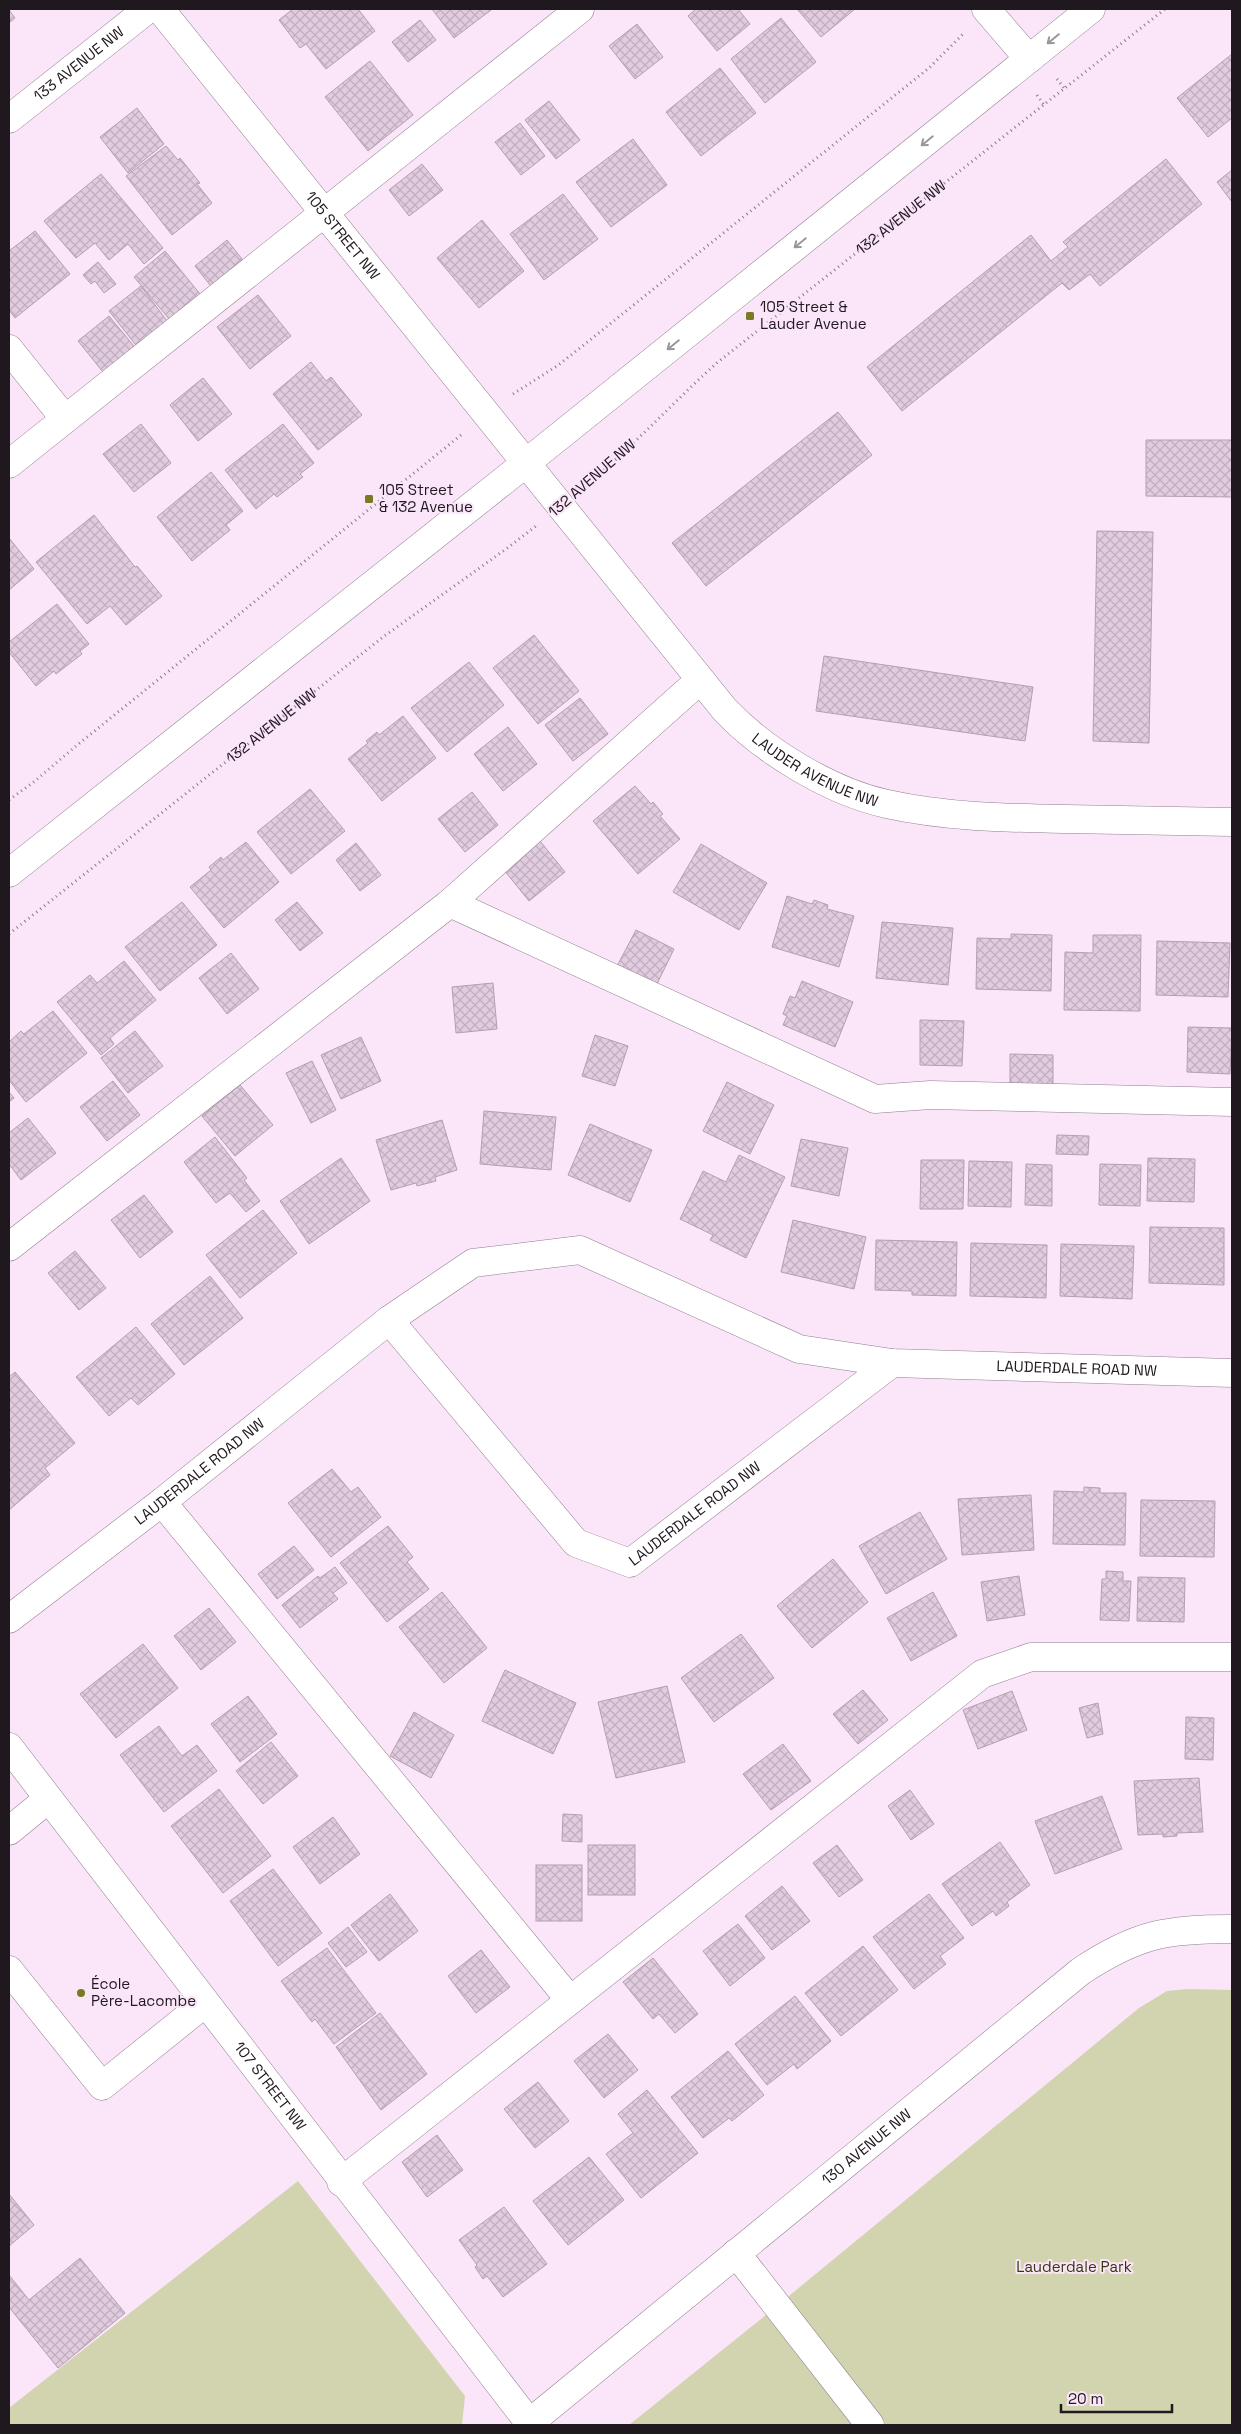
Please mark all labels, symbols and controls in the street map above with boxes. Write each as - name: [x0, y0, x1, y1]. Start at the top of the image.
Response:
- street label: 133 AVENUE NW: [30, 22, 127, 105]
- one-way arrow: [1047, 34, 1060, 45]
- one-way arrow: [920, 136, 933, 147]
- street label: 132 AVENUE NW: [852, 176, 950, 259]
- street label: 105 STREET NW: [302, 187, 384, 283]
- one-way arrow: [794, 237, 807, 248]
- place label: 105 Street & Lauder Avenue: [760, 297, 867, 333]
- marker: 105 Street & Lauder Avenue: [744, 310, 756, 322]
- one-way arrow: [667, 339, 680, 350]
- street label: 132 AVENUE NW: [544, 434, 639, 521]
- place label: 105 Street & 132 Avenue: [379, 480, 473, 516]
- marker: 105 Street & 132 Avenue: [363, 493, 375, 505]
- street label: 132 AVENUE NW: [222, 684, 320, 767]
- street label: LAUDER AVENUE NW: [748, 729, 881, 811]
- street label: LAUDERDALE ROAD NW: [996, 1356, 1157, 1380]
- street label: LAUDERDALE ROAD NW: [130, 1414, 268, 1529]
- street label: LAUDERDALE ROAD NW: [625, 1457, 764, 1570]
- place label: École Père-Lacombe: [91, 1974, 196, 2010]
- marker: École Père-Lacombe: [75, 1987, 87, 1999]
- street label: 107 STREET NW: [230, 2038, 311, 2134]
- street label: 130 AVENUE NW: [818, 2104, 915, 2189]
- park label: Lauderdale Park: [1016, 2257, 1132, 2276]
- scale bar: [1061, 2382, 1172, 2414]
- text: 20 m: [1068, 2389, 1103, 2408]

